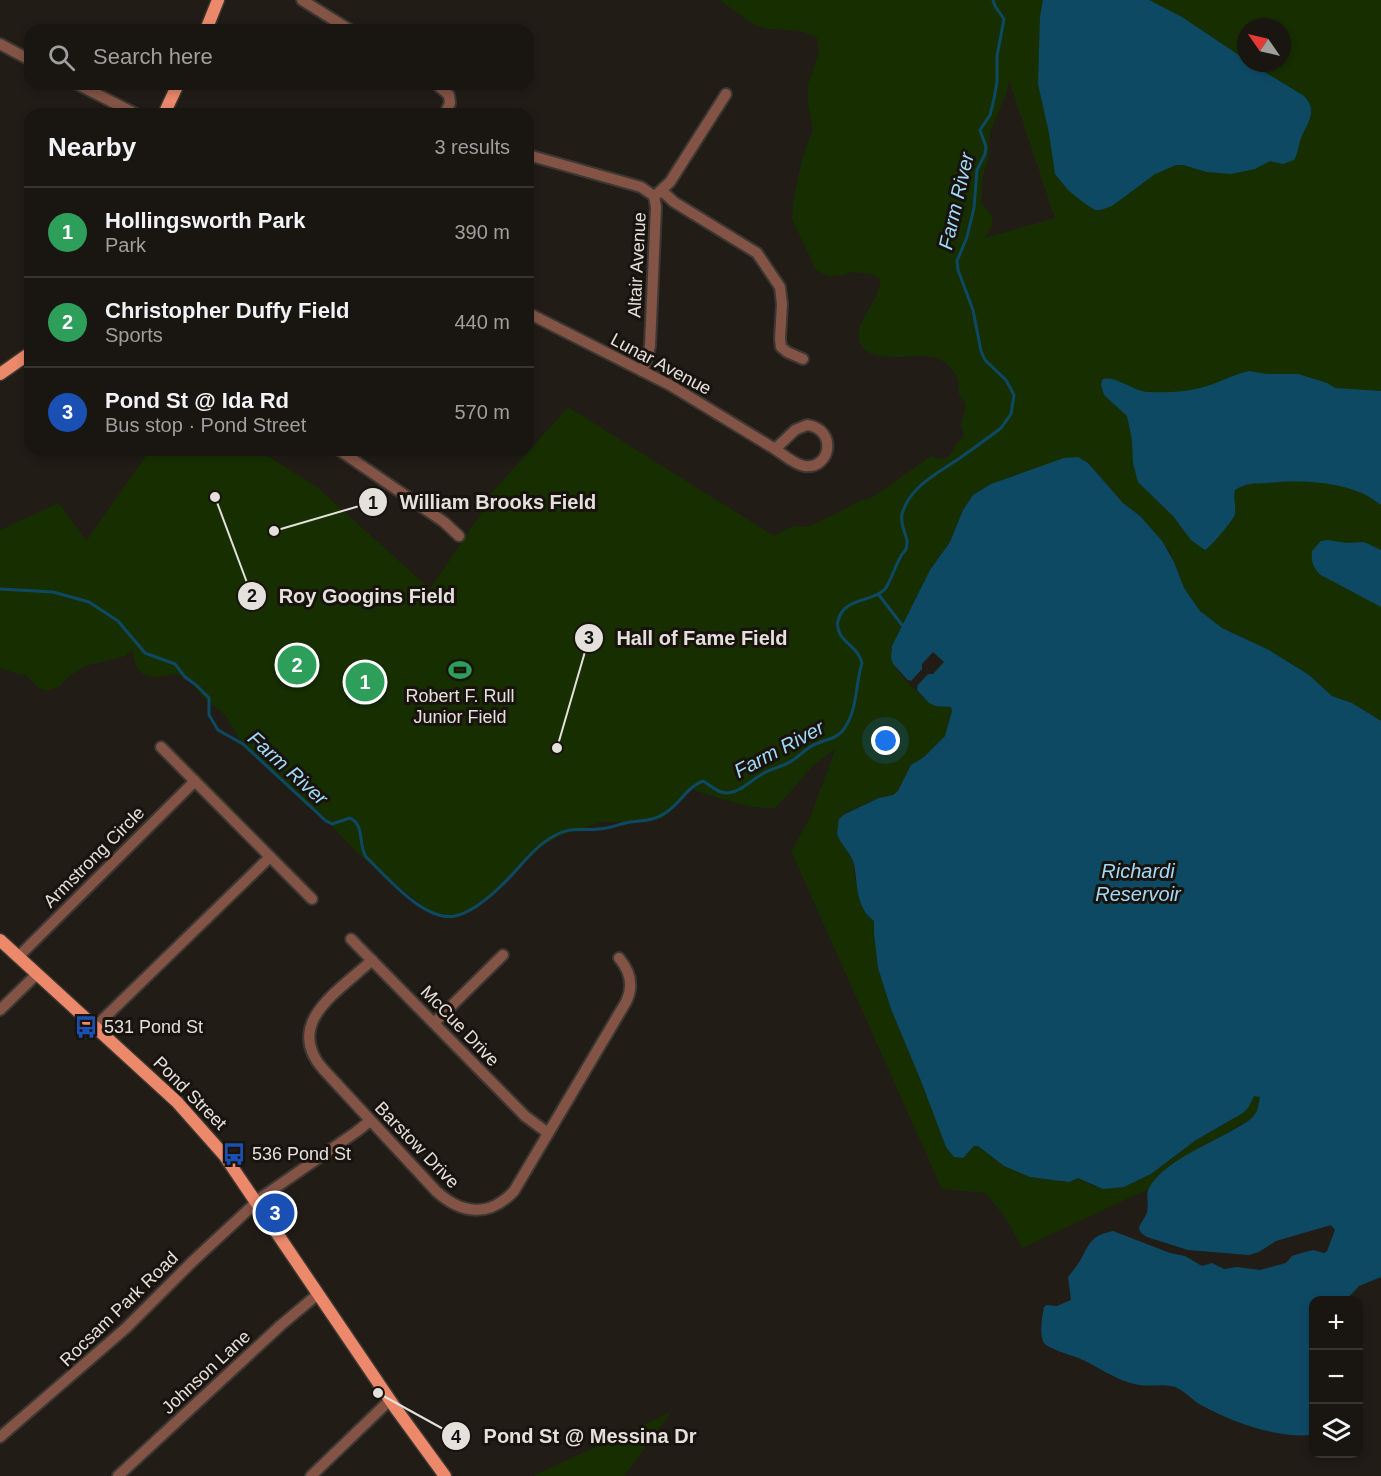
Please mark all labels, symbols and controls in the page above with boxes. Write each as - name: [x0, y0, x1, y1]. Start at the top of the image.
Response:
- north arrow: [1237, 18, 1291, 72]
- search box: [24, 24, 534, 90]
- icon: search: [45, 41, 78, 74]
- text: Search here: [93, 44, 213, 69]
- text: Nearby: [48, 132, 136, 162]
- text: 3 results: [434, 136, 510, 158]
- water label: Farm River: [934, 149, 978, 252]
- text: Hollingsworth Park: [105, 208, 305, 233]
- street label: Altair Avenue: [624, 212, 650, 318]
- text: 1: [62, 221, 73, 243]
- text: 390 m: [454, 221, 510, 243]
- text: Park: [105, 234, 146, 256]
- text: Christopher Duffy Field: [105, 298, 349, 323]
- text: 2: [62, 311, 73, 333]
- text: 440 m: [454, 311, 510, 333]
- text: Sports: [105, 324, 163, 346]
- street label: Lunar Avenue: [607, 329, 715, 399]
- text: Pond St @ Ida Rd: [105, 388, 289, 413]
- text: 3: [62, 401, 73, 423]
- text: 570 m: [454, 401, 510, 423]
- text: Bus stop · Pond Street: [105, 414, 306, 436]
- callout: William Brooks Field: [358, 483, 608, 521]
- text: William Brooks Field: [400, 491, 596, 513]
- text: 1: [368, 493, 378, 513]
- callout: Roy Googins Field: [237, 577, 467, 615]
- text: Roy Googins Field: [279, 585, 455, 607]
- text: 2: [247, 586, 257, 606]
- callout: Hall of Fame Field: [574, 619, 799, 657]
- text: Hall of Fame Field: [616, 627, 788, 649]
- text: 3: [584, 628, 594, 648]
- pin: 2: [278, 642, 316, 688]
- sports icon: Robert F. Rull Junior Field: [447, 657, 473, 683]
- pin: 1: [346, 660, 385, 704]
- place label: Robert F. Rull Junior Field: [405, 686, 515, 727]
- water label: Farm River: [730, 715, 829, 782]
- your location: [871, 726, 900, 755]
- water label: Farm River: [244, 727, 333, 810]
- street label: Armstrong Circle: [40, 803, 148, 911]
- water label: Richardi Reservoir: [1095, 860, 1182, 905]
- street label: McCue Drive: [417, 982, 503, 1070]
- bus stop icon: 531 Pond St: [73, 1014, 99, 1040]
- place label: 531 Pond St: [104, 1017, 203, 1037]
- street label: Pond Street: [149, 1052, 231, 1134]
- street label: Barstow Drive: [371, 1098, 463, 1192]
- bus stop icon: 536 Pond St: [221, 1141, 247, 1167]
- place label: 536 Pond St: [252, 1144, 351, 1164]
- pin: 3: [256, 1190, 294, 1236]
- street label: Rocsam Park Road: [56, 1248, 182, 1370]
- map controls: [1309, 1296, 1363, 1458]
- button: +: [1309, 1296, 1363, 1350]
- street label: Johnson Lane: [158, 1326, 254, 1418]
- button: −: [1309, 1350, 1363, 1404]
- button: layers: [1309, 1404, 1363, 1458]
- callout: Pond St @ Messina Dr: [441, 1417, 708, 1455]
- text: Pond St @ Messina Dr: [484, 1425, 697, 1447]
- text: 4: [451, 1427, 461, 1447]

